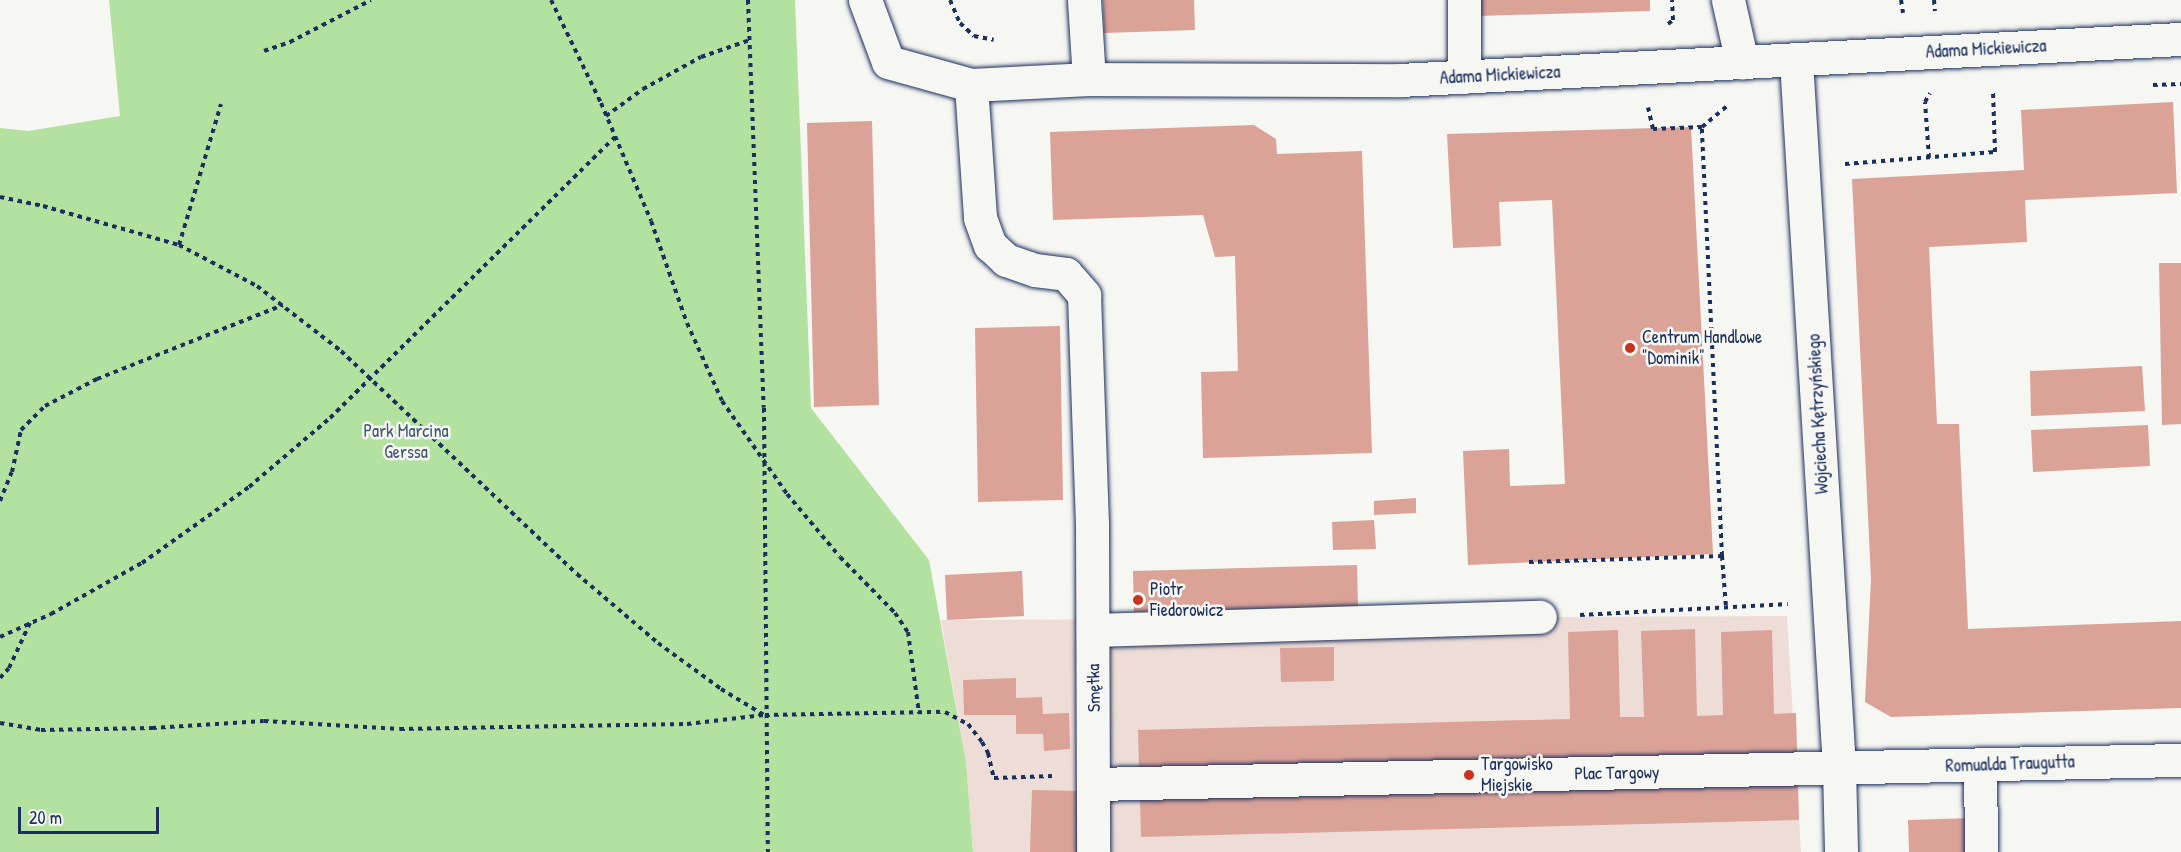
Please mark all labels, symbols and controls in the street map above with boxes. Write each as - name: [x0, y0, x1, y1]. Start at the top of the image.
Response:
- street label: Adama Mickiewicza: [1925, 35, 2047, 63]
- street label: Adama Mickiewicza: [1439, 61, 1561, 89]
- place label: Centrum Handlowe "Dominik": [1642, 327, 1762, 370]
- street label: Wojciecha Kętrzyńskiego: [1803, 333, 1833, 495]
- marker: Centrum Handlowe "Dominik": [1623, 341, 1637, 355]
- park label: Park Marcina Gerssa: [363, 421, 449, 464]
- place label: Piotr Fiedorowicz: [1150, 579, 1223, 622]
- marker: Piotr Fiedorowicz: [1131, 593, 1145, 607]
- street label: Smętka: [1083, 664, 1105, 712]
- street label: Romualda Traugutta: [1945, 751, 2075, 777]
- place label: Targowisko Miejskie: [1481, 754, 1553, 796]
- street label: Plac Targowy: [1574, 761, 1660, 785]
- marker: Targowisko Miejskie: [1462, 768, 1476, 782]
- scale bar: [21, 795, 162, 833]
- text: 20 m: [29, 805, 62, 830]

